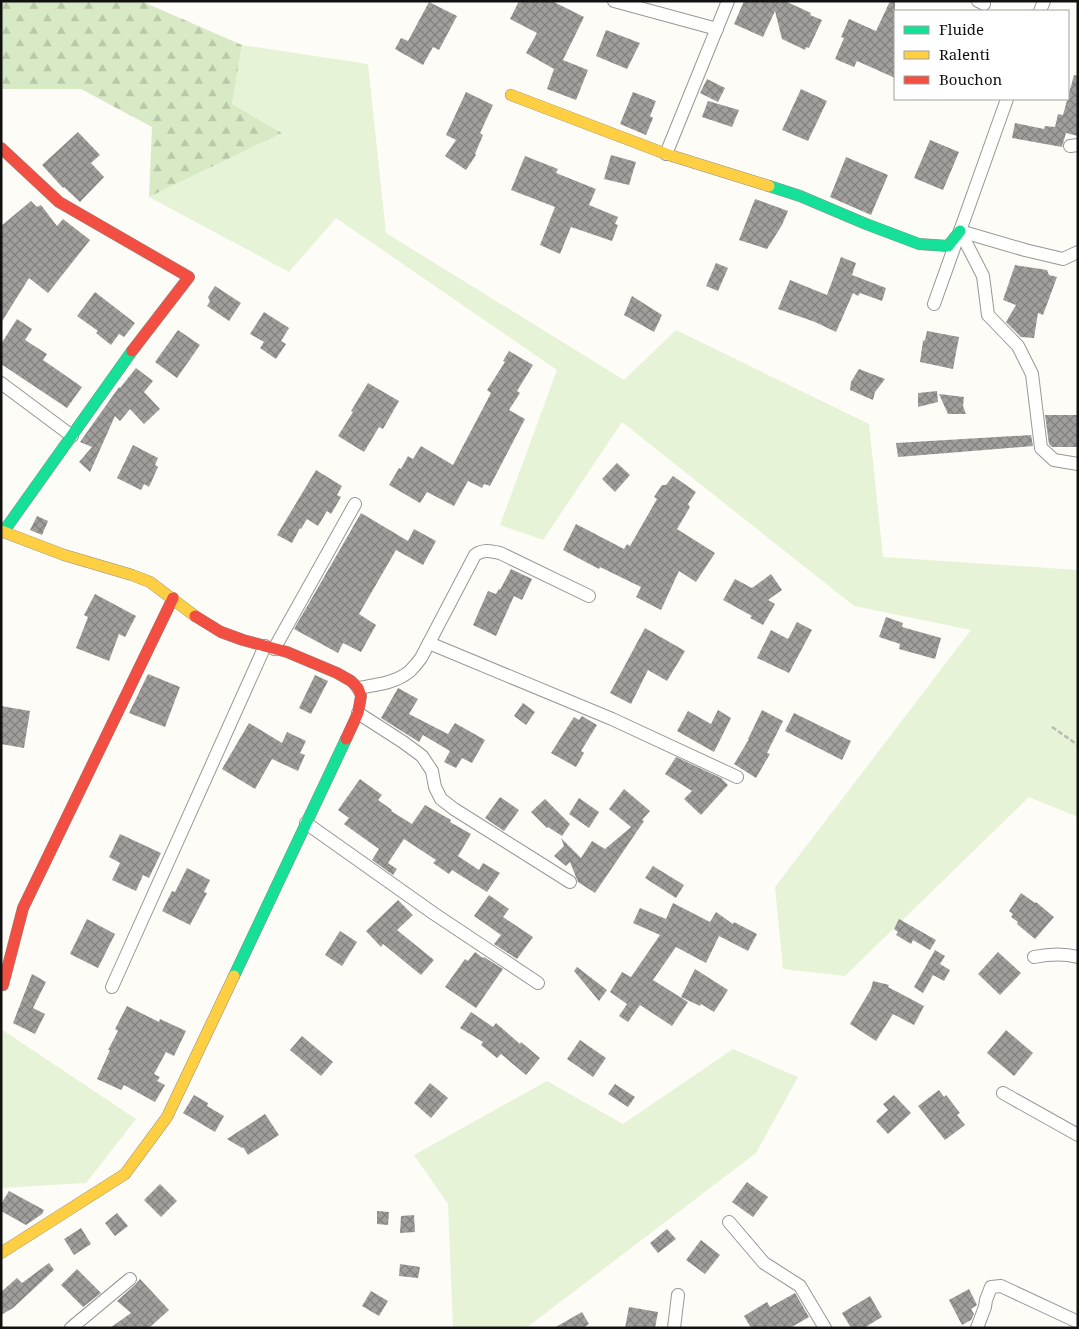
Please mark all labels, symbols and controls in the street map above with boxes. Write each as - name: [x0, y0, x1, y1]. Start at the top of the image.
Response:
- legend: [894, 10, 1069, 100]
- text: Fluide: [939, 19, 984, 39]
- text: Ralenti: [939, 44, 990, 64]
- text: Bouchon: [939, 69, 1003, 89]

